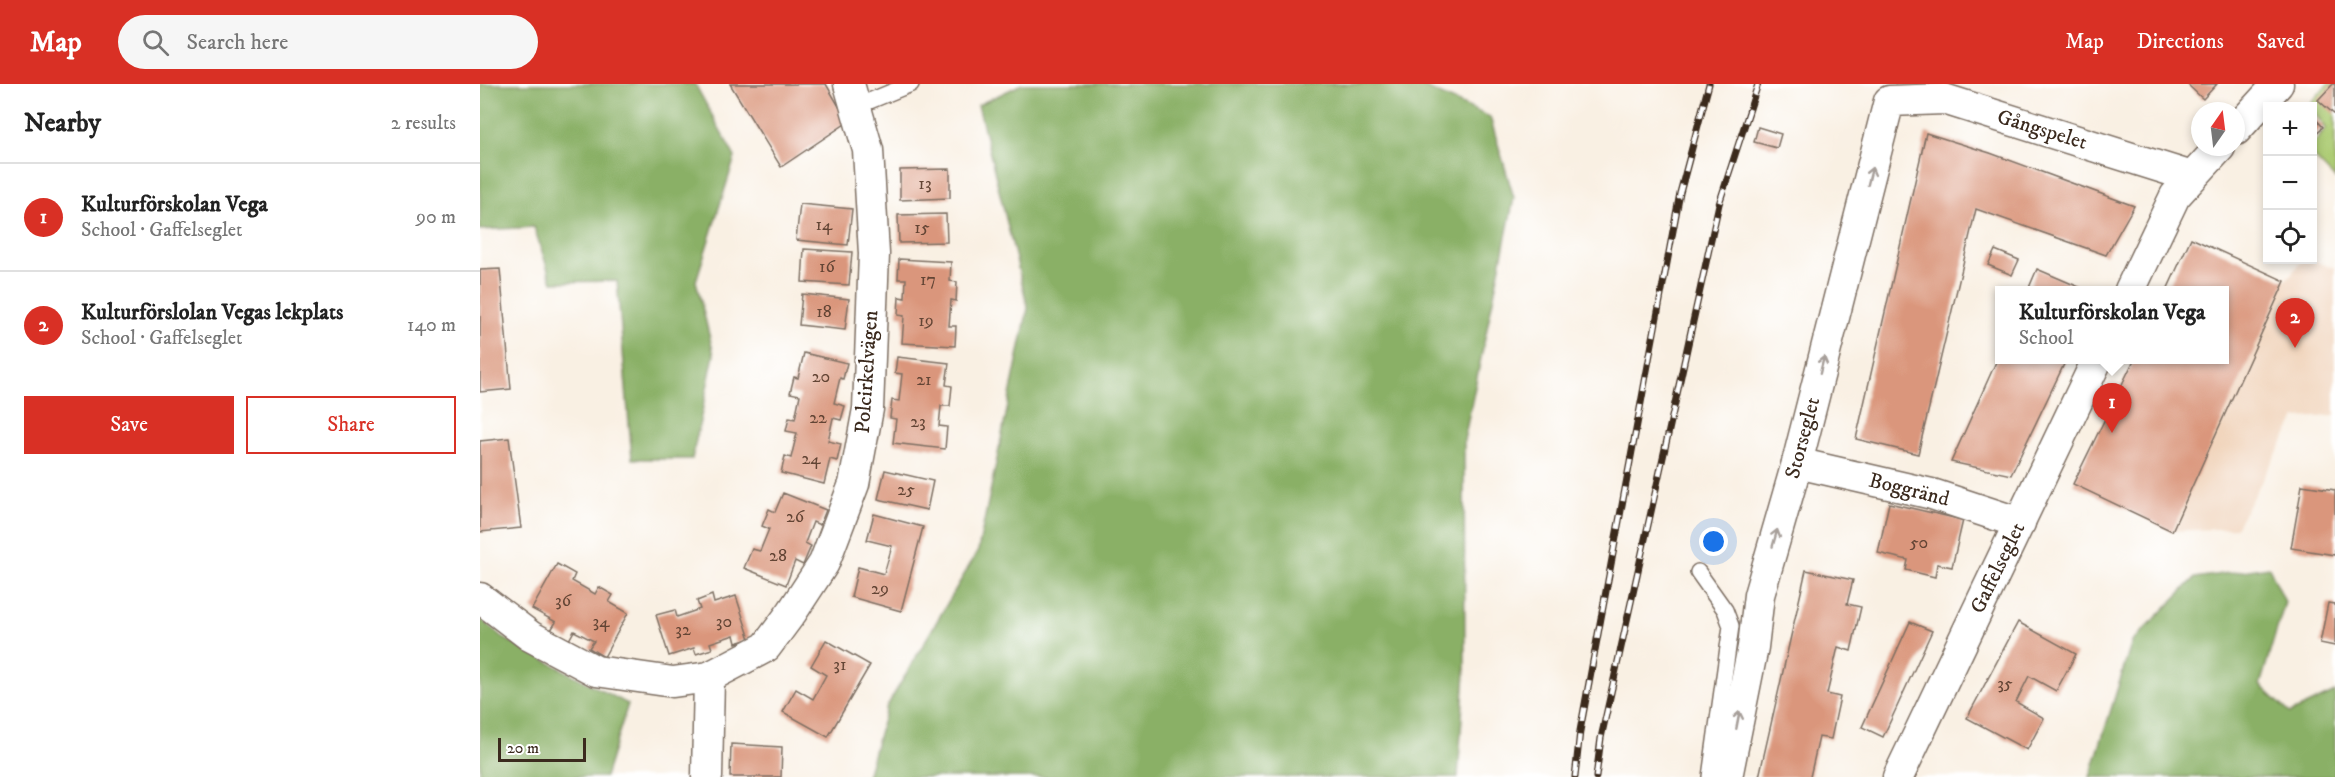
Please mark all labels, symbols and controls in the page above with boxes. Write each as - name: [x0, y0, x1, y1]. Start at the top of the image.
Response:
- search box: [118, 15, 538, 69]
- text: Map: [30, 25, 82, 60]
- icon: search: [139, 26, 172, 59]
- text: Search here: [187, 29, 288, 56]
- text: Map: [2065, 29, 2104, 55]
- text: Directions: [2137, 29, 2224, 55]
- text: Saved: [2257, 29, 2305, 55]
- north arrow: [2191, 102, 2245, 156]
- map controls: [2263, 102, 2317, 264]
- button: +: [2263, 102, 2317, 156]
- street label: Gångspelet: [1994, 104, 2090, 156]
- text: Nearby: [24, 107, 101, 140]
- text: 2 results: [391, 111, 456, 136]
- button: −: [2263, 156, 2317, 210]
- one-way arrow: [1865, 167, 1877, 186]
- house number: 13: [918, 173, 932, 195]
- text: Kulturförskolan Vega: [81, 191, 268, 218]
- text: 1: [40, 205, 47, 230]
- text: 90 m: [416, 205, 456, 230]
- button: locate: [2263, 210, 2317, 264]
- house number: 14: [816, 214, 833, 236]
- house number: 15: [914, 217, 930, 239]
- text: School · Gaffelseglet: [81, 218, 243, 243]
- house number: 16: [819, 256, 836, 278]
- house number: 17: [920, 269, 936, 291]
- popup: [1995, 286, 2229, 364]
- pin: 2: [2276, 298, 2314, 348]
- text: Kulturförslolan Vegas lekplats: [81, 299, 343, 326]
- text: Kulturförskolan Vega: [2019, 299, 2205, 326]
- house number: 18: [816, 301, 832, 323]
- street label: Polcirkelvägen: [850, 309, 884, 434]
- house number: 19: [918, 310, 934, 332]
- text: 2: [39, 313, 48, 338]
- text: 140 m: [407, 313, 456, 338]
- text: School · Gaffelseglet: [81, 326, 243, 351]
- text: School: [2019, 326, 2074, 351]
- one-way arrow: [1816, 356, 1828, 375]
- house number: 20: [812, 366, 830, 388]
- house number: 21: [916, 369, 932, 391]
- pin: 1: [2092, 384, 2132, 433]
- street label: Storseglet: [1780, 394, 1826, 482]
- button: Save: [24, 396, 234, 454]
- button: Share: [246, 396, 456, 454]
- house number: 22: [809, 407, 827, 429]
- house number: 23: [910, 411, 926, 433]
- house number: 24: [801, 448, 821, 470]
- street label: Boggränd: [1866, 467, 1952, 513]
- house number: 25: [897, 479, 915, 501]
- house number: 26: [786, 506, 805, 528]
- street label: Gaffelseglet: [1965, 518, 2031, 618]
- your location: [1699, 527, 1728, 556]
- one-way arrow: [1770, 529, 1781, 548]
- house number: 50: [1910, 532, 1928, 554]
- house number: 28: [769, 545, 787, 567]
- house number: 29: [871, 578, 889, 600]
- house number: 36: [555, 590, 572, 612]
- house number: 34: [592, 611, 610, 633]
- house number: 30: [716, 611, 732, 633]
- house number: 32: [675, 619, 691, 641]
- house number: 31: [833, 654, 847, 676]
- house number: 35: [1997, 673, 2013, 695]
- one-way arrow: [1733, 710, 1744, 730]
- scale bar: [498, 735, 586, 762]
- text: 20 m: [507, 738, 539, 758]

